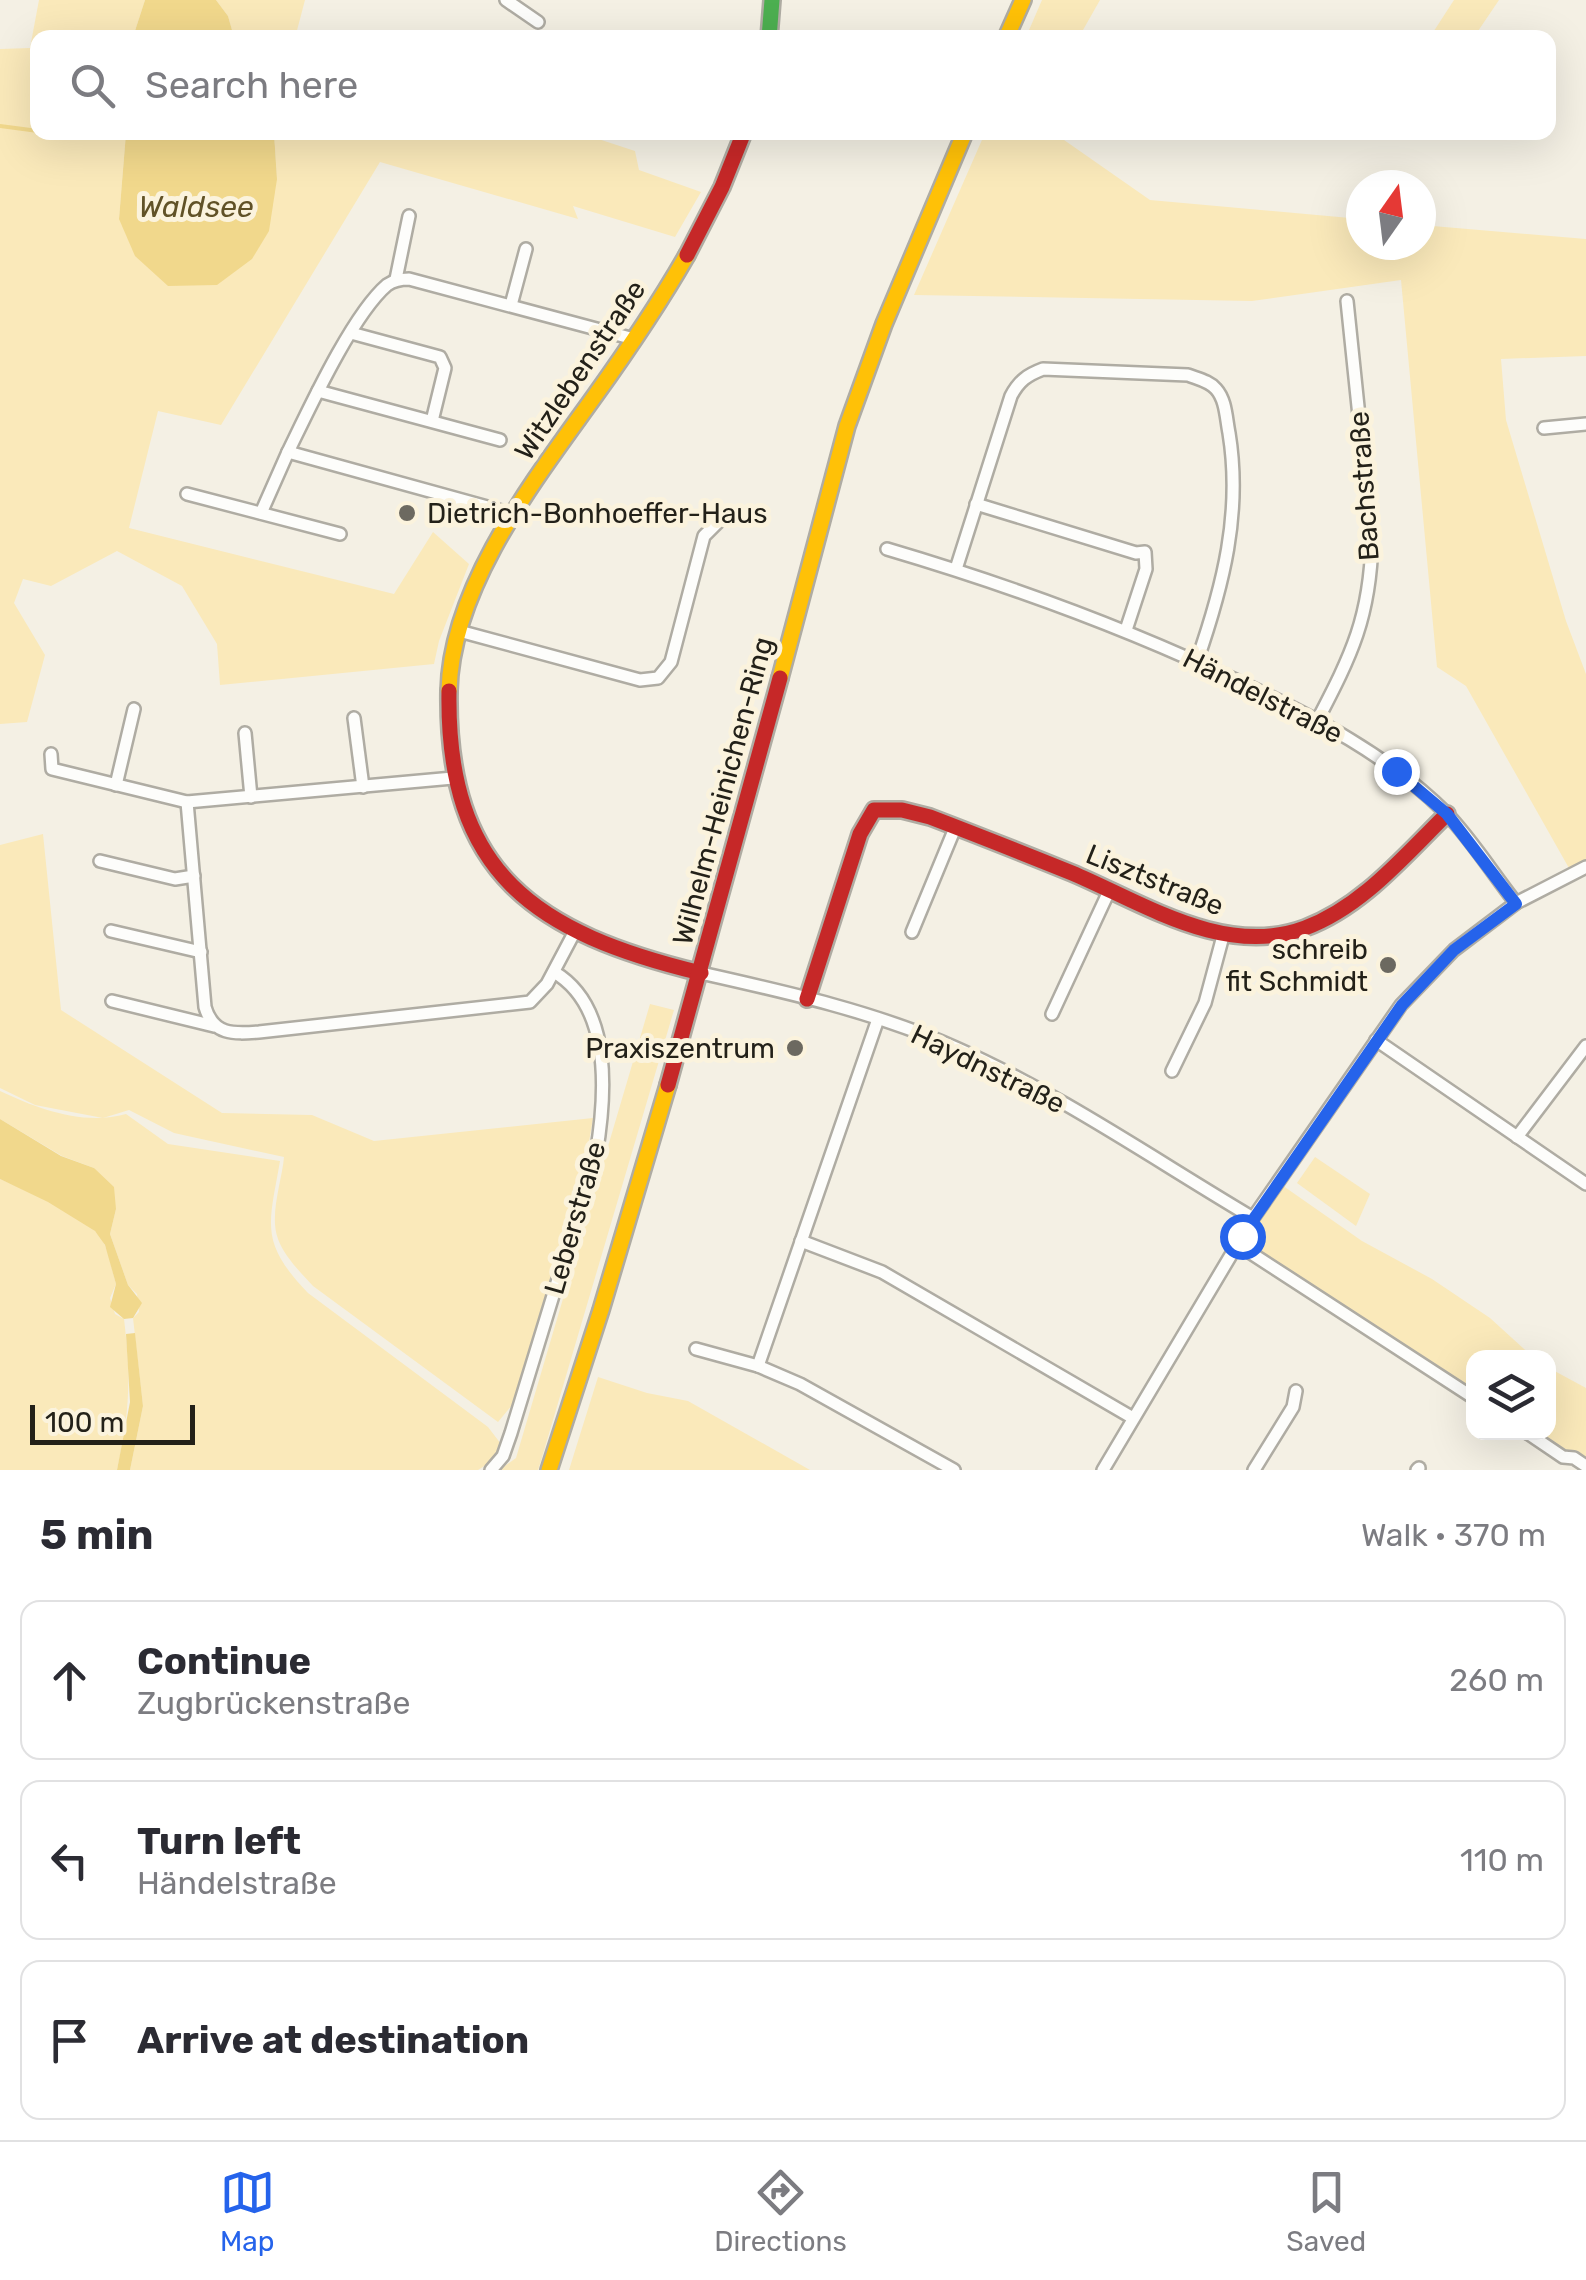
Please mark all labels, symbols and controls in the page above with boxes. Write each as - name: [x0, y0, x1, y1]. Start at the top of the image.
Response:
- search box: [30, 30, 1556, 140]
- icon: search: [65, 58, 120, 113]
- text: Search here: [145, 62, 358, 108]
- north arrow: [1346, 170, 1436, 260]
- water label: Waldsee: [138, 189, 254, 225]
- street label: Witzlebenstraße: [508, 274, 652, 466]
- street label: Bachstraße: [1342, 410, 1386, 562]
- place label: Dietrich-Bonhoeffer-Haus: [427, 497, 768, 530]
- marker: Dietrich-Bonhoeffer-Haus: [396, 502, 418, 524]
- street label: Wilhelm-Heinichen-Ring: [666, 633, 780, 949]
- street label: Händelstraße: [1178, 642, 1348, 750]
- route end: [1374, 749, 1420, 795]
- street label: Lisztstraße: [1081, 837, 1229, 923]
- place label: schreib fit Schmidt: [1226, 933, 1368, 998]
- marker: schreib fit Schmidt: [1377, 954, 1399, 976]
- street label: Haydnstraße: [906, 1018, 1070, 1120]
- place label: Praxiszentrum: [585, 1032, 775, 1065]
- marker: Praxiszentrum: [784, 1037, 806, 1059]
- street label: Leberstraße: [537, 1138, 613, 1298]
- route start: [1220, 1214, 1266, 1260]
- map controls: [1466, 1350, 1556, 1440]
- button: layers: [1466, 1350, 1556, 1440]
- scale bar: [30, 1400, 195, 1444]
- text: 100 m: [45, 1406, 124, 1439]
- text: 5 min: [40, 1510, 154, 1560]
- text: Walk · 370 m: [1361, 1516, 1546, 1554]
- text: Continue: [137, 1638, 311, 1684]
- icon: ahead: [42, 1653, 97, 1708]
- text: 260 m: [1449, 1661, 1544, 1699]
- text: Zugbrückenstraße: [137, 1684, 410, 1722]
- text: Turn left: [137, 1818, 301, 1864]
- icon: left: [42, 1833, 97, 1888]
- text: 110 m: [1460, 1841, 1544, 1879]
- text: Händelstraße: [137, 1864, 337, 1902]
- icon: arrive: [42, 2013, 97, 2068]
- text: Arrive at destination: [137, 2017, 529, 2063]
- tab: Map: [220, 2165, 275, 2258]
- tab: Directions: [714, 2165, 847, 2258]
- tab: Saved: [1286, 2165, 1366, 2258]

